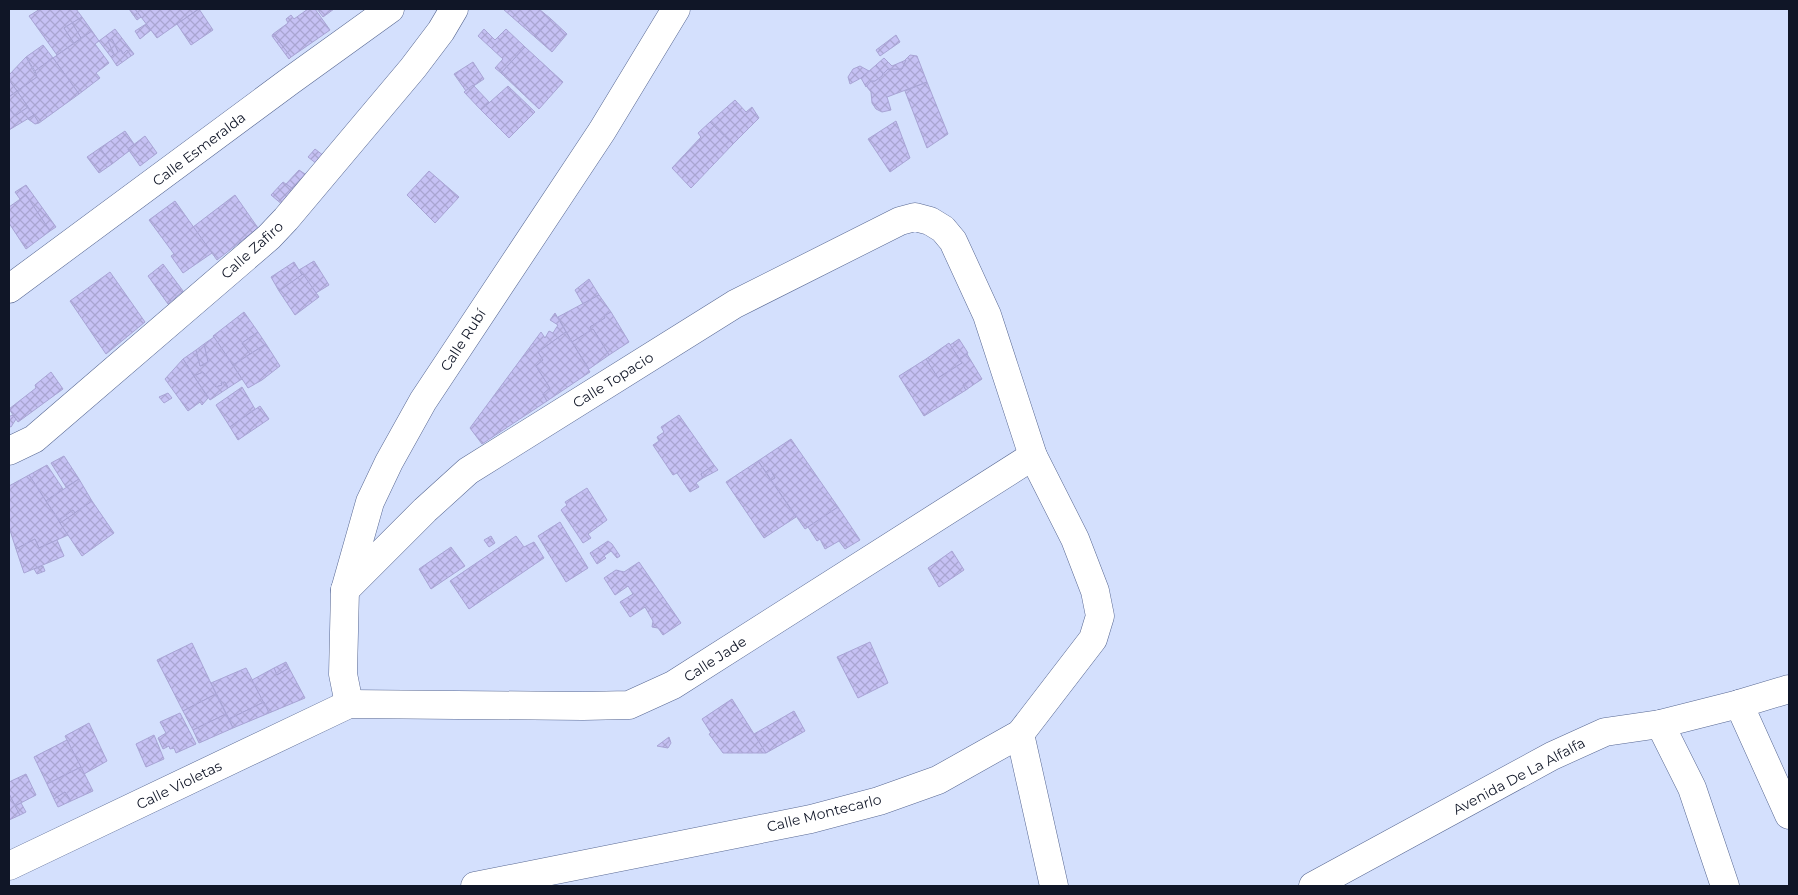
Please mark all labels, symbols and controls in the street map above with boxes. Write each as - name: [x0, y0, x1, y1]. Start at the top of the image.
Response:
- street label: Calle Esmeralda: [149, 108, 249, 190]
- street label: Calle Zafiro: [217, 217, 287, 283]
- street label: Calle Rubí: [436, 304, 490, 374]
- street label: Calle Topacio: [569, 348, 657, 412]
- street label: Calle Jade: [680, 632, 750, 686]
- street label: Avenida De La Alfalfa: [1450, 733, 1588, 819]
- street label: Calle Violetas: [133, 757, 225, 813]
- street label: Calle Montecarlo: [765, 790, 883, 836]

